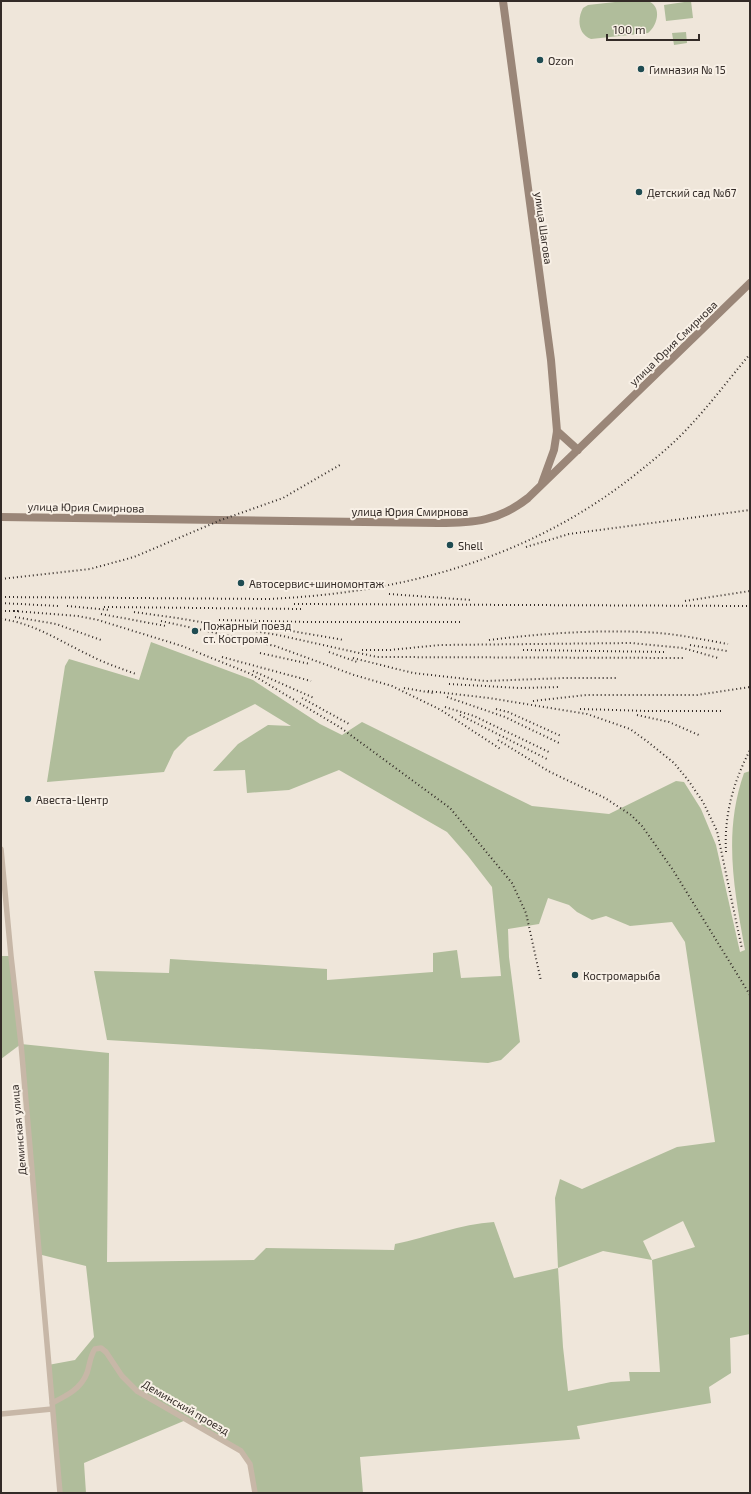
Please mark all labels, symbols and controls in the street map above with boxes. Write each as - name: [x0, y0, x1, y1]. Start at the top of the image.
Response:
- scale bar: [607, 16, 699, 42]
- text: 100 m: [613, 22, 645, 36]
- place label: Ozon: [548, 54, 574, 67]
- marker: Ozon: [535, 55, 545, 65]
- place label: Гимназия № 15: [649, 63, 726, 76]
- marker: Гимназия № 15: [636, 64, 646, 74]
- place label: Детский сад №67: [647, 186, 737, 199]
- marker: Детский сад №67: [634, 187, 644, 197]
- street label: улица Шагова: [531, 191, 556, 265]
- street label: улица Юрия Смирнова: [626, 298, 720, 389]
- street label: улица Юрия Смирнова: [27, 499, 145, 516]
- street label: улица Юрия Смирнова: [352, 505, 468, 519]
- place label: Shell: [458, 539, 484, 552]
- marker: Shell: [445, 540, 455, 550]
- place label: Автосервис+шиномонтаж: [249, 577, 385, 590]
- marker: Автосервис+шиномонтаж: [236, 578, 246, 588]
- place label: Пожарный поезд ст. Кострома: [203, 619, 292, 645]
- marker: Пожарный поезд ст. Кострома: [190, 626, 200, 636]
- place label: Авеста-Центр: [36, 793, 108, 806]
- marker: Авеста-Центр: [23, 794, 33, 804]
- place label: Костромарыба: [583, 969, 660, 982]
- marker: Костромарыба: [570, 970, 580, 980]
- street label: Деминская улица: [8, 1084, 29, 1176]
- street label: Деминский проезд: [140, 1377, 232, 1437]

